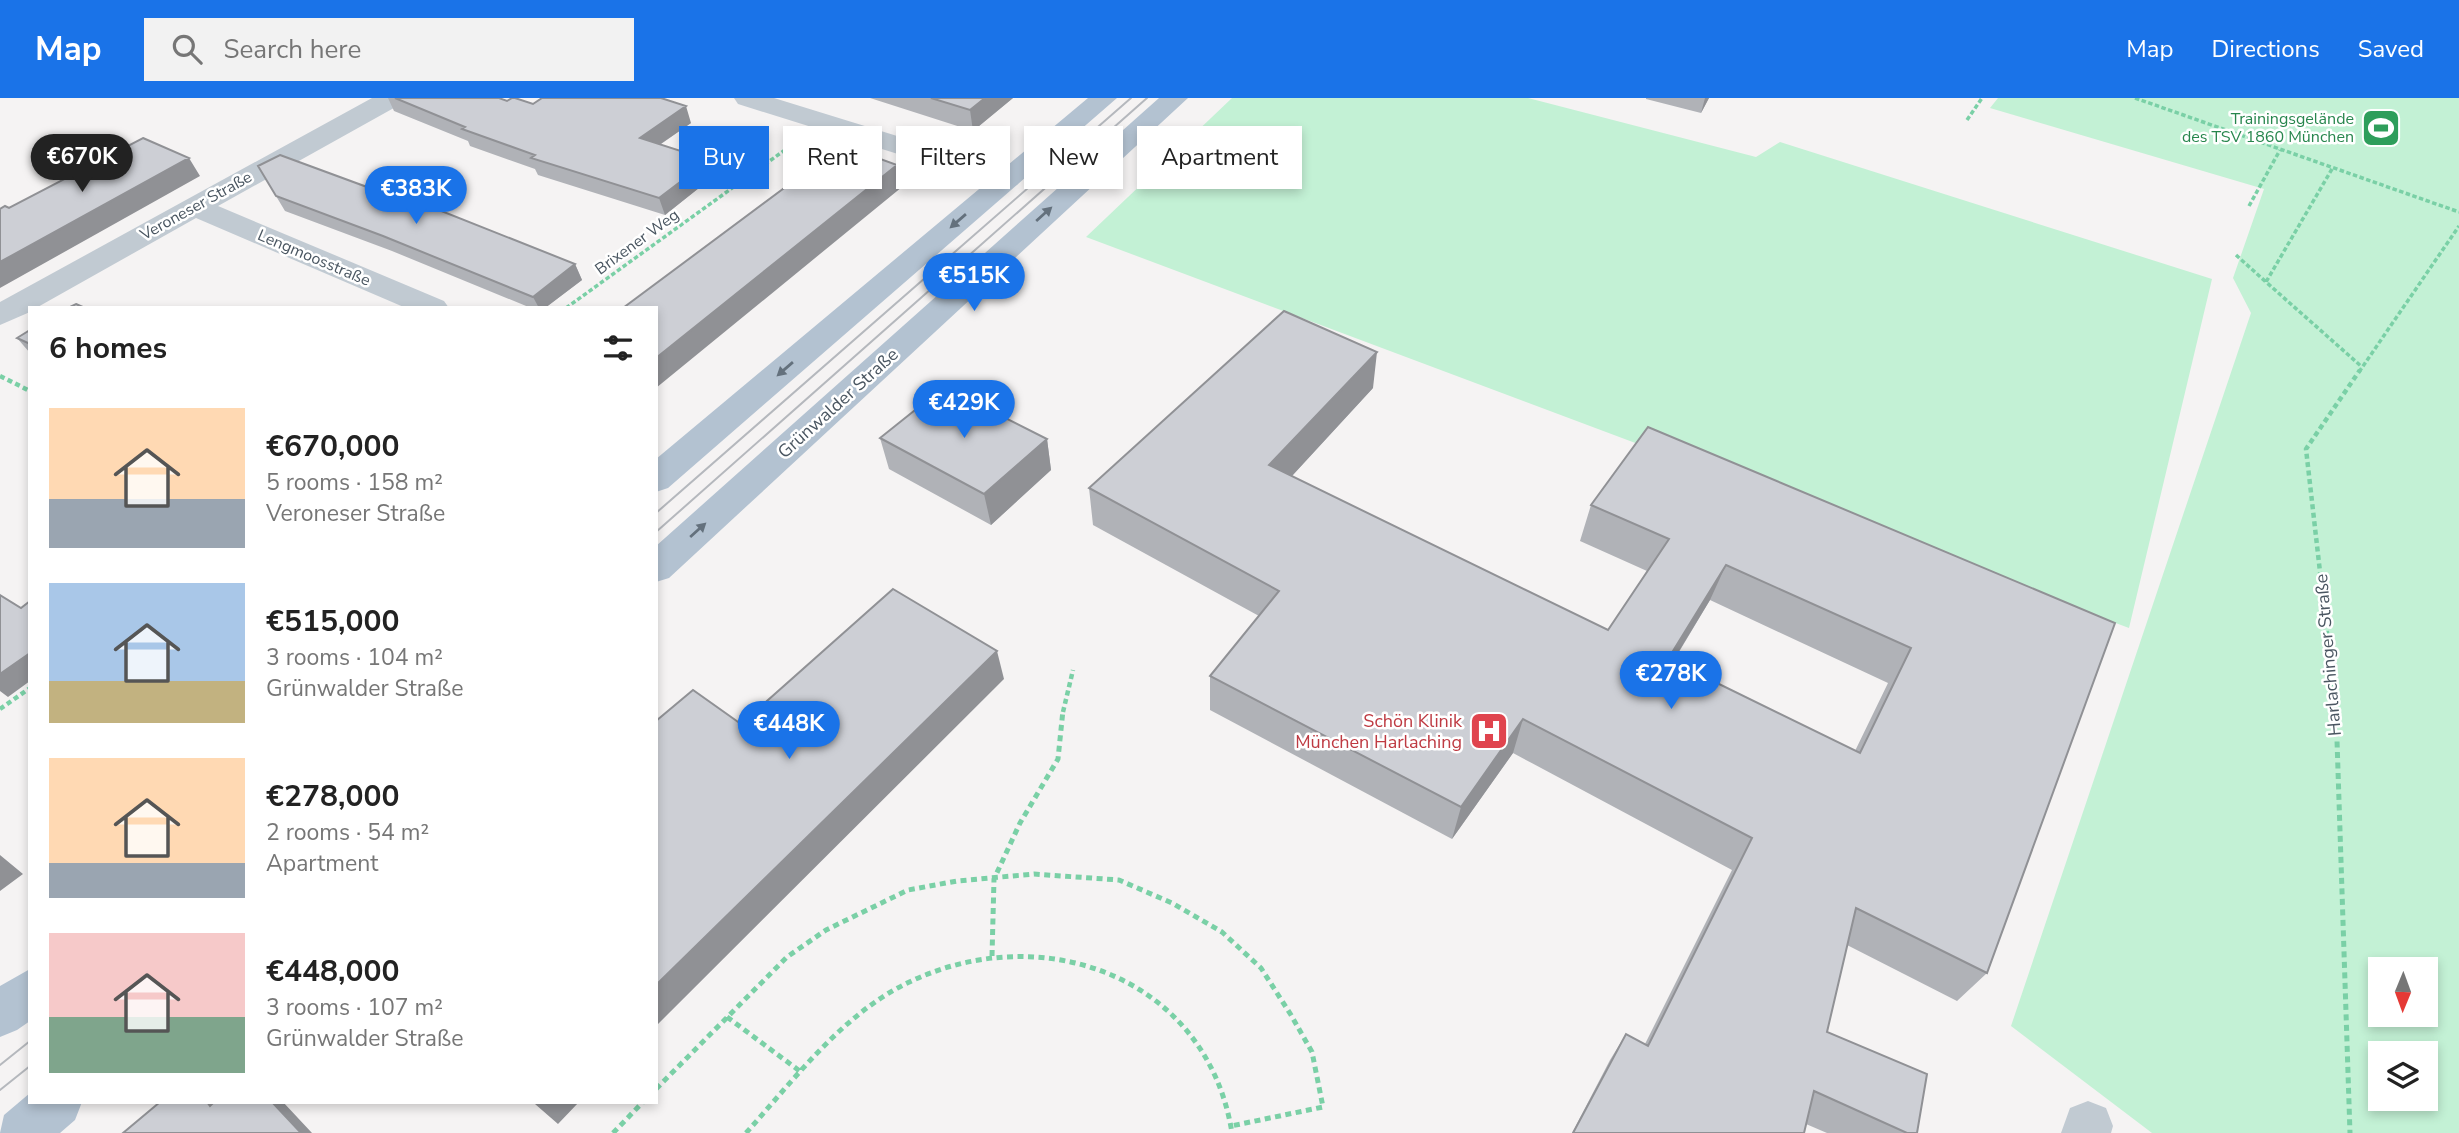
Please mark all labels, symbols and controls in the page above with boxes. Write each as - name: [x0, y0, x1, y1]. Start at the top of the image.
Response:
- search box: [144, 18, 634, 81]
- text: Map: [35, 27, 102, 72]
- icon: search: [168, 30, 206, 68]
- text: Search here: [224, 32, 361, 67]
- text: Map: [2126, 33, 2173, 65]
- text: Directions: [2211, 33, 2320, 65]
- text: Saved: [2358, 33, 2424, 65]
- sports icon: Trainingsgelände des TSV 1860 München: [2360, 107, 2402, 149]
- place label: Trainingsgelände des TSV 1860 München: [2182, 108, 2354, 148]
- chip: Buy: [679, 126, 769, 189]
- chip: Rent: [783, 126, 882, 189]
- chip: Filters: [896, 126, 1010, 189]
- chip: New: [1024, 126, 1123, 189]
- chip: Apartment: [1137, 126, 1302, 189]
- pin: €670K: [33, 134, 131, 194]
- text: €670K: [47, 141, 117, 172]
- street label: Veroneser Straße: [135, 166, 256, 246]
- pin: €383K: [367, 166, 465, 226]
- text: €383K: [381, 173, 451, 204]
- street label: Brixener Weg: [590, 204, 684, 280]
- one-way arrow: [1035, 206, 1053, 222]
- one-way arrow: [949, 213, 967, 229]
- street label: Lengmoosstraße: [254, 224, 374, 292]
- pin: €515K: [925, 254, 1023, 313]
- text: €515K: [939, 260, 1009, 291]
- text: 6 homes: [49, 328, 167, 369]
- icon: filters: [599, 329, 637, 367]
- street label: Grünwalder Straße: [773, 342, 903, 464]
- one-way arrow: [777, 361, 794, 376]
- pin: €429K: [915, 380, 1013, 440]
- text: €429K: [929, 387, 999, 418]
- text: €670,000: [266, 426, 399, 467]
- icon: home: [105, 436, 189, 520]
- text: 5 rooms · 158 m²: [266, 467, 443, 498]
- text: Veroneser Straße: [266, 498, 445, 529]
- one-way arrow: [690, 523, 707, 538]
- street label: Harlachinger Straße: [2309, 573, 2347, 737]
- text: €515,000: [266, 601, 399, 642]
- icon: home: [105, 611, 189, 695]
- text: 3 rooms · 104 m²: [266, 642, 443, 673]
- pin: €278K: [1622, 652, 1720, 711]
- text: €278K: [1636, 658, 1706, 689]
- text: Grünwalder Straße: [266, 673, 463, 704]
- pin: €448K: [740, 702, 838, 761]
- text: €448K: [754, 708, 824, 739]
- place label: Schön Klinik München Harlaching: [1295, 709, 1463, 754]
- hospital icon: Schön Klinik München Harlaching: [1468, 710, 1510, 752]
- text: €278,000: [266, 776, 399, 817]
- icon: home: [105, 786, 189, 870]
- text: 2 rooms · 54 m²: [266, 817, 429, 848]
- text: Apartment: [266, 848, 378, 879]
- text: €448,000: [266, 951, 399, 992]
- north arrow: [2368, 957, 2438, 1027]
- map controls: [2368, 957, 2438, 1111]
- icon: home: [105, 961, 189, 1045]
- text: 3 rooms · 107 m²: [266, 992, 443, 1023]
- text: Grünwalder Straße: [266, 1023, 463, 1054]
- button: layers: [2368, 1041, 2438, 1111]

